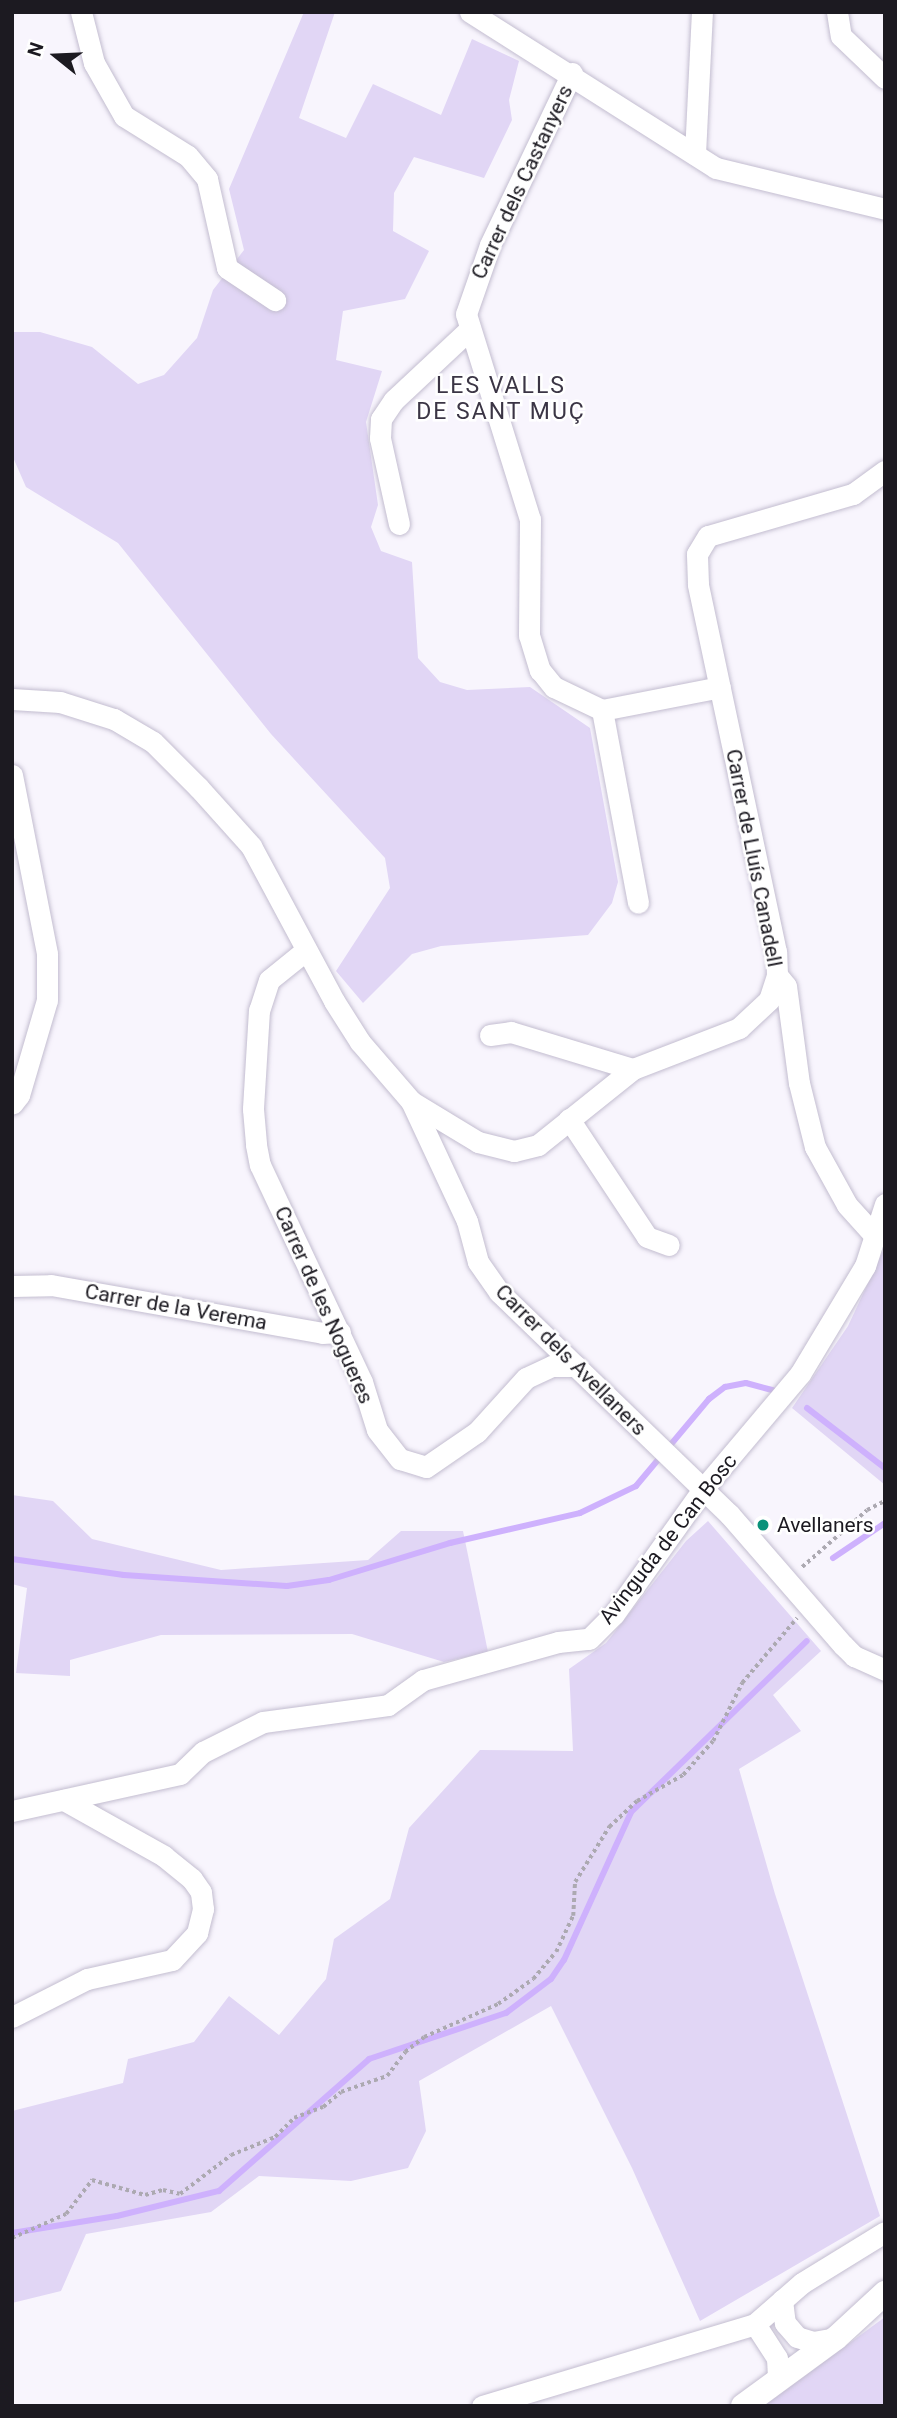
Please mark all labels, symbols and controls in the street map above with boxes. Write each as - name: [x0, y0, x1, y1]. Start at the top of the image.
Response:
- north arrow: [21, 21, 91, 91]
- text: N: [23, 39, 49, 59]
- street label: Carrer dels Castanyers: [466, 81, 578, 283]
- district label: LES VALLS DE SANT MUÇ: [417, 372, 585, 426]
- street label: Carrer de Lluís Canadell: [721, 747, 787, 969]
- street label: Carrer de les Nogueres: [269, 1202, 379, 1408]
- street label: Carrer de la Verema: [83, 1279, 269, 1335]
- street label: Carrer dels Avellaners: [490, 1279, 652, 1441]
- street label: Avinguda de Can Bosc: [594, 1449, 742, 1629]
- place label: Avellaners: [777, 1512, 874, 1538]
- marker: Avellaners: [755, 1517, 771, 1533]

